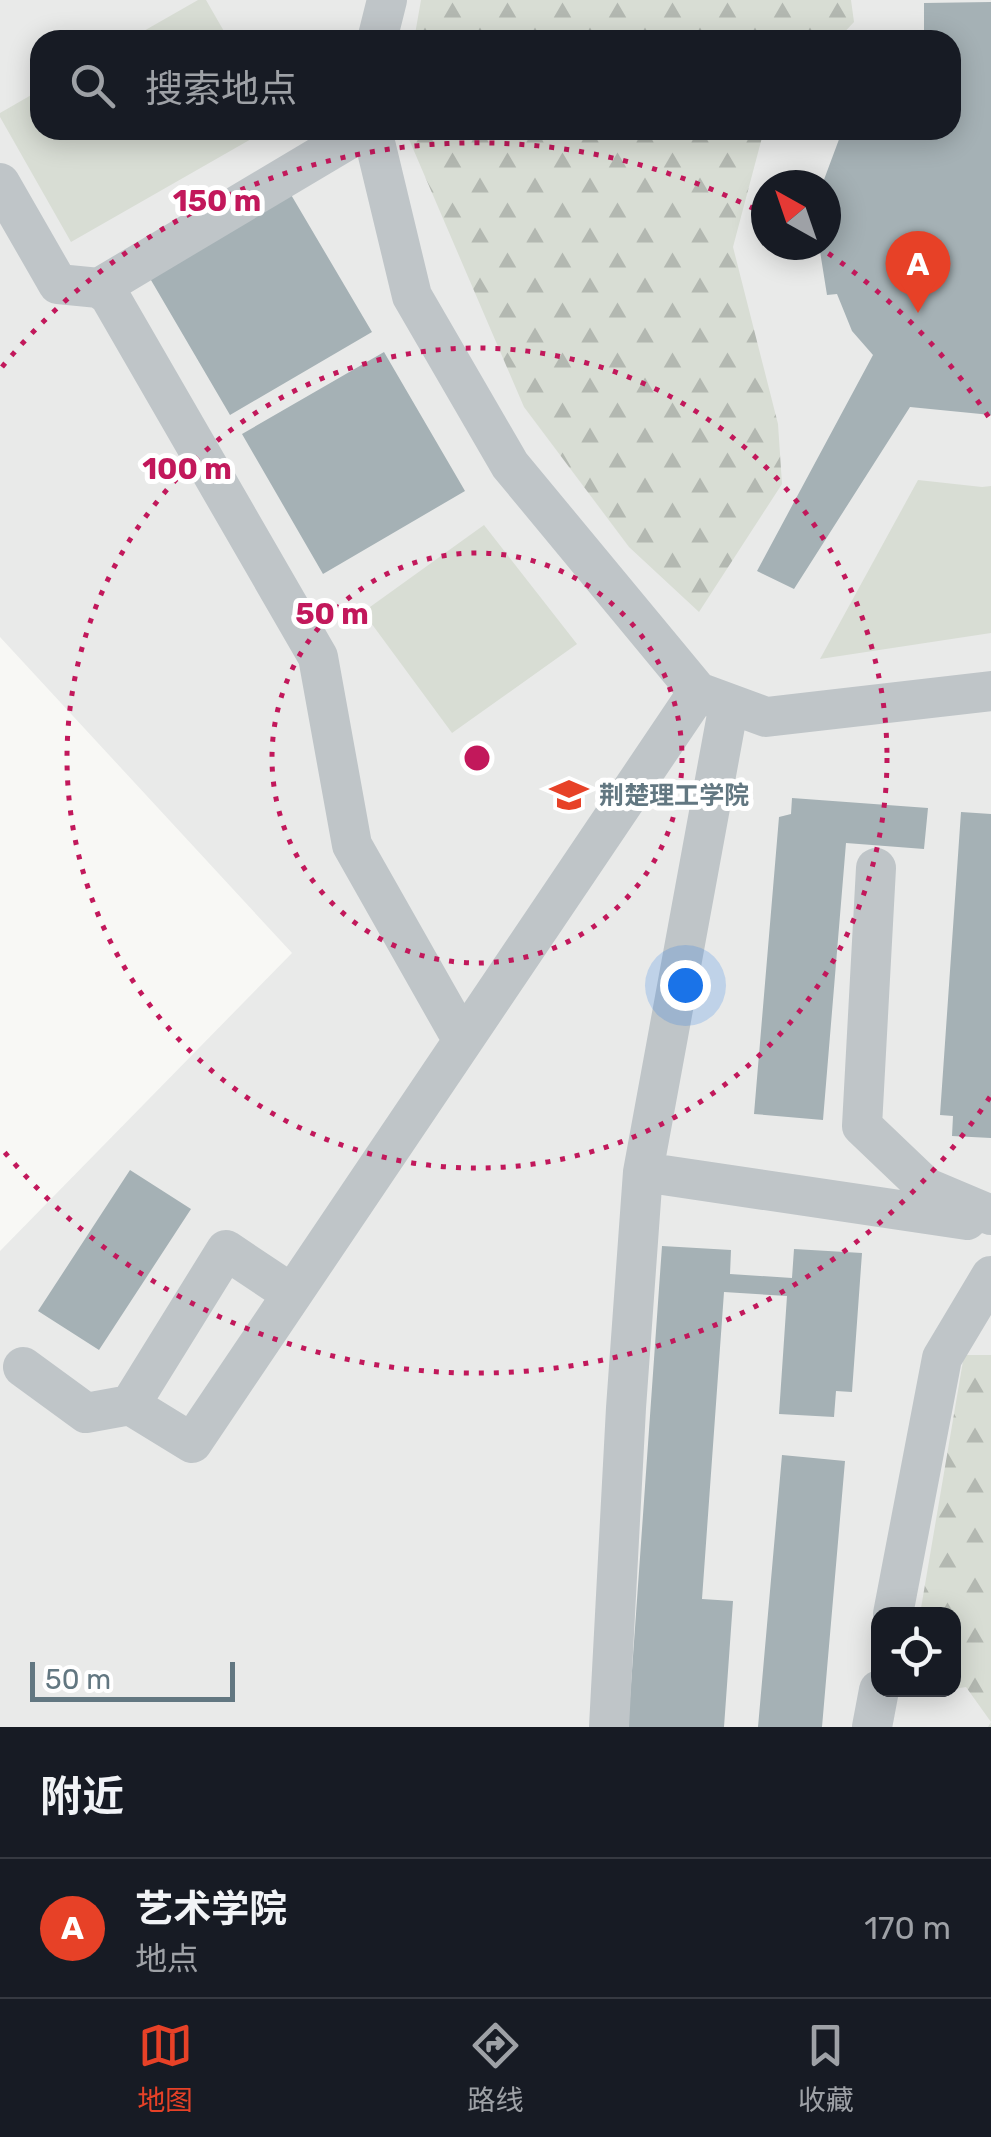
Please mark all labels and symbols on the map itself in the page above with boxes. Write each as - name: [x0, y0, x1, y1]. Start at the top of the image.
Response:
- north arrow: [751, 170, 841, 260]
- text: 150 m: [173, 183, 261, 219]
- pin: A: [886, 230, 950, 313]
- text: 100 m: [142, 451, 232, 487]
- text: 50 m: [295, 596, 369, 632]
- centre of rings: [459, 740, 495, 776]
- school or university icon: 荆楚理工学院: [548, 774, 590, 816]
- place label: 荆楚理工学院: [599, 781, 749, 810]
- your location: [660, 960, 711, 1011]
- scale bar: [30, 1657, 235, 1702]

